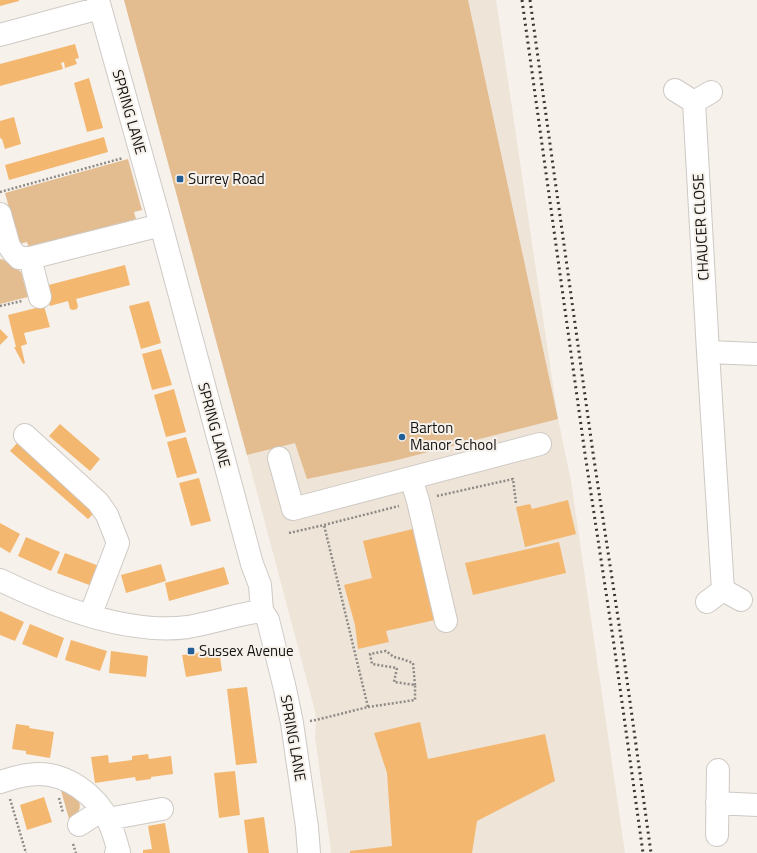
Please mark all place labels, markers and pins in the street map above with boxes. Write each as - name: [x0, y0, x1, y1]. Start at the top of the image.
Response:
- place label: Surrey Road: [188, 167, 265, 190]
- marker: Surrey Road: [175, 174, 185, 184]
- place label: Barton Manor School: [410, 416, 497, 456]
- marker: Barton Manor School: [397, 432, 407, 442]
- place label: Sussex Avenue: [199, 639, 294, 662]
- marker: Sussex Avenue: [186, 646, 196, 656]

